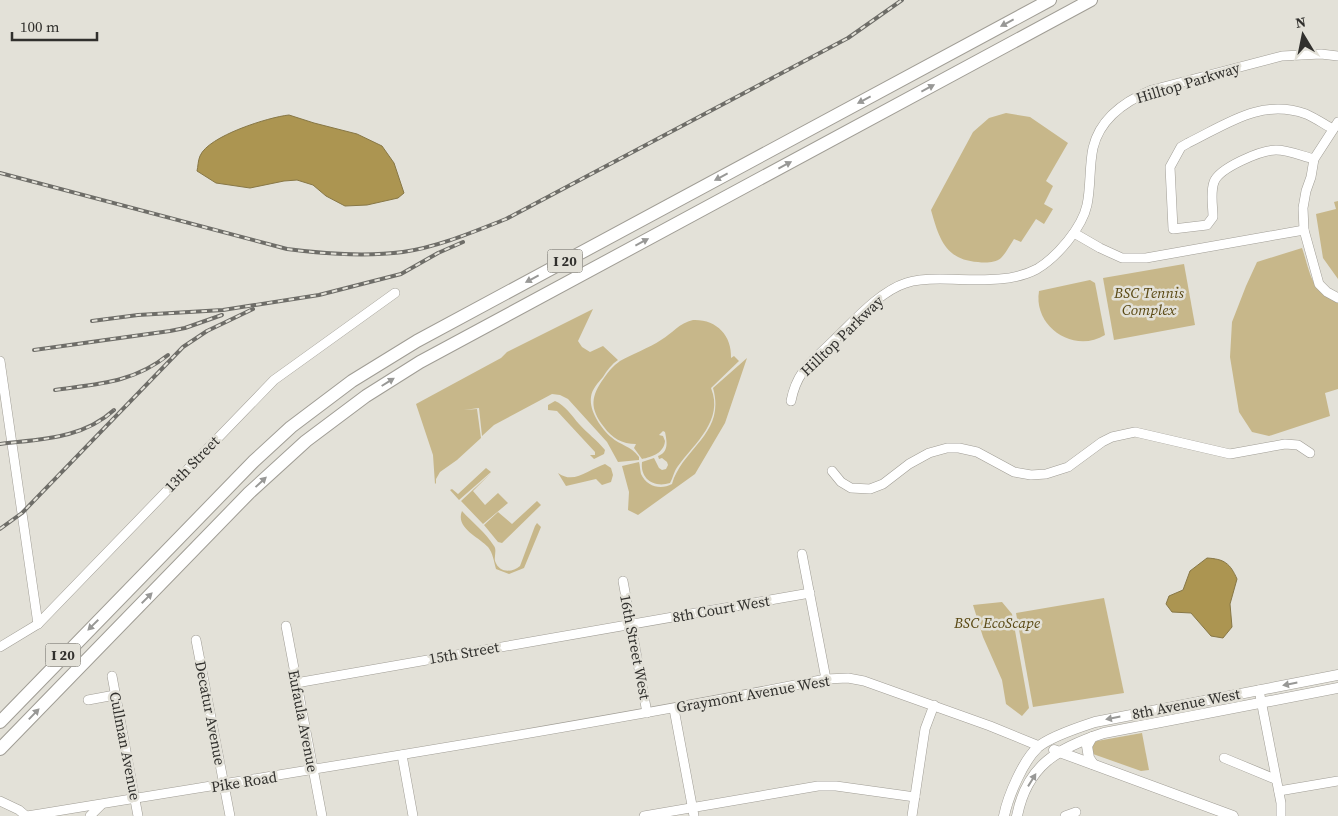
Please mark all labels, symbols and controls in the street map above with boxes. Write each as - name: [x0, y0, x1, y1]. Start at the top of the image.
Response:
- scale bar: [12, 10, 98, 42]
- north arrow: [1278, 10, 1328, 60]
- text: N: [1294, 11, 1308, 33]
- text: 100 m: [20, 16, 60, 37]
- one-way arrow: [1000, 19, 1014, 27]
- street label: Hilltop Parkway: [1133, 57, 1243, 108]
- one-way arrow: [921, 84, 935, 92]
- one-way arrow: [857, 96, 871, 104]
- one-way arrow: [778, 161, 792, 169]
- one-way arrow: [714, 173, 728, 181]
- one-way arrow: [635, 238, 649, 246]
- road number: I 20: [548, 250, 582, 272]
- one-way arrow: [524, 275, 539, 283]
- park label: BSC Tennis Complex: [1113, 282, 1185, 320]
- street label: Hilltop Parkway: [796, 290, 888, 381]
- one-way arrow: [382, 377, 395, 386]
- street label: 13th Street: [159, 431, 224, 497]
- one-way arrow: [255, 476, 267, 488]
- street label: 8th Court West: [671, 590, 771, 627]
- one-way arrow: [141, 592, 153, 604]
- street label: 16th Street West: [615, 593, 656, 701]
- park label: BSC EcoScape: [953, 612, 1040, 633]
- one-way arrow: [87, 619, 99, 631]
- street label: 15th Street: [427, 636, 501, 669]
- road number: I 20: [46, 644, 80, 666]
- street label: Decatur Avenue: [190, 659, 231, 767]
- street label: Eufaula Avenue: [283, 668, 324, 774]
- street label: Graymont Avenue West: [675, 670, 831, 717]
- one-way arrow: [1282, 681, 1298, 689]
- street label: 8th Avenue West: [1130, 683, 1242, 724]
- street label: Cullman Avenue: [105, 690, 146, 802]
- one-way arrow: [28, 709, 40, 721]
- one-way arrow: [1105, 715, 1121, 723]
- street label: Pike Road: [209, 766, 279, 797]
- one-way arrow: [1027, 773, 1037, 786]

